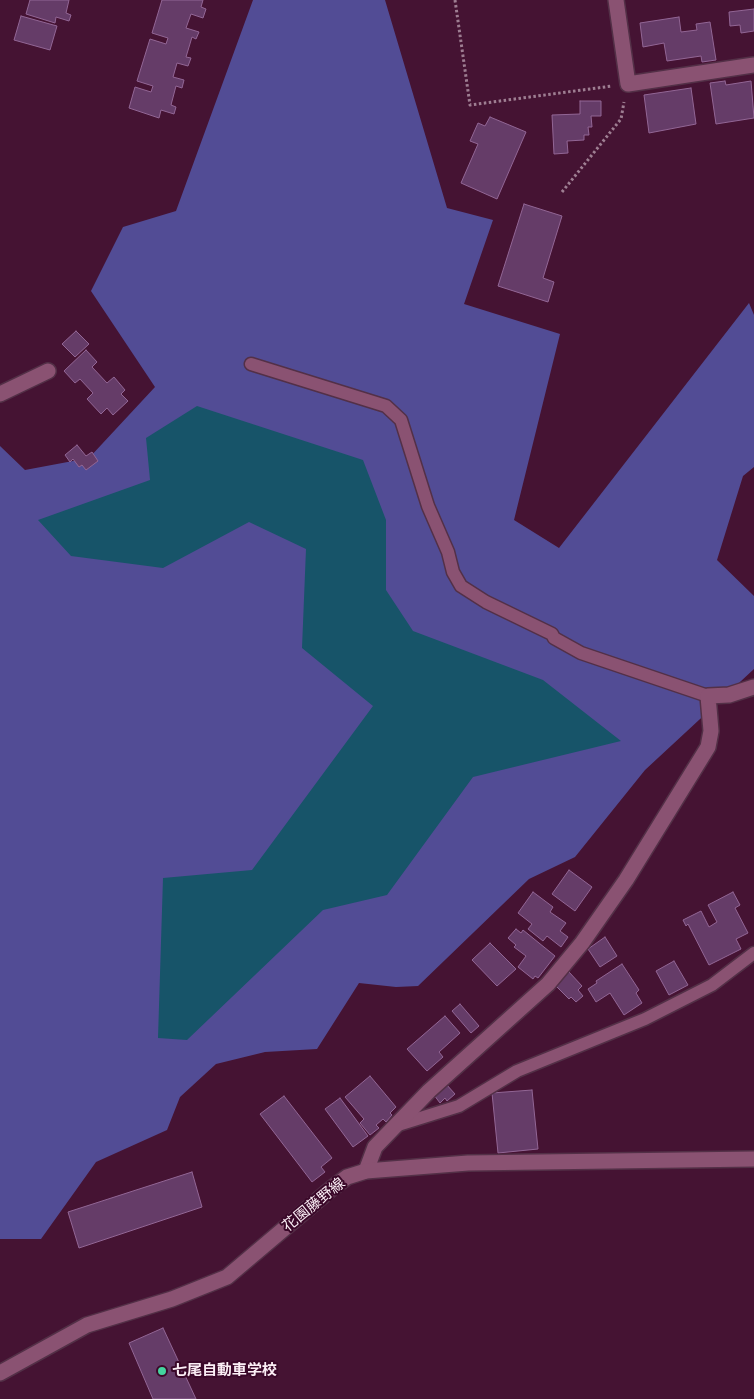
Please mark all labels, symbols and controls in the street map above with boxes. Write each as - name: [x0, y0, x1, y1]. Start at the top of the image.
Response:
- street label: 花園藤野線: [279, 1174, 349, 1236]
- place label: 七尾自動車学校: [172, 1362, 277, 1380]
- marker: 七尾自動車学校: [156, 1365, 168, 1377]

